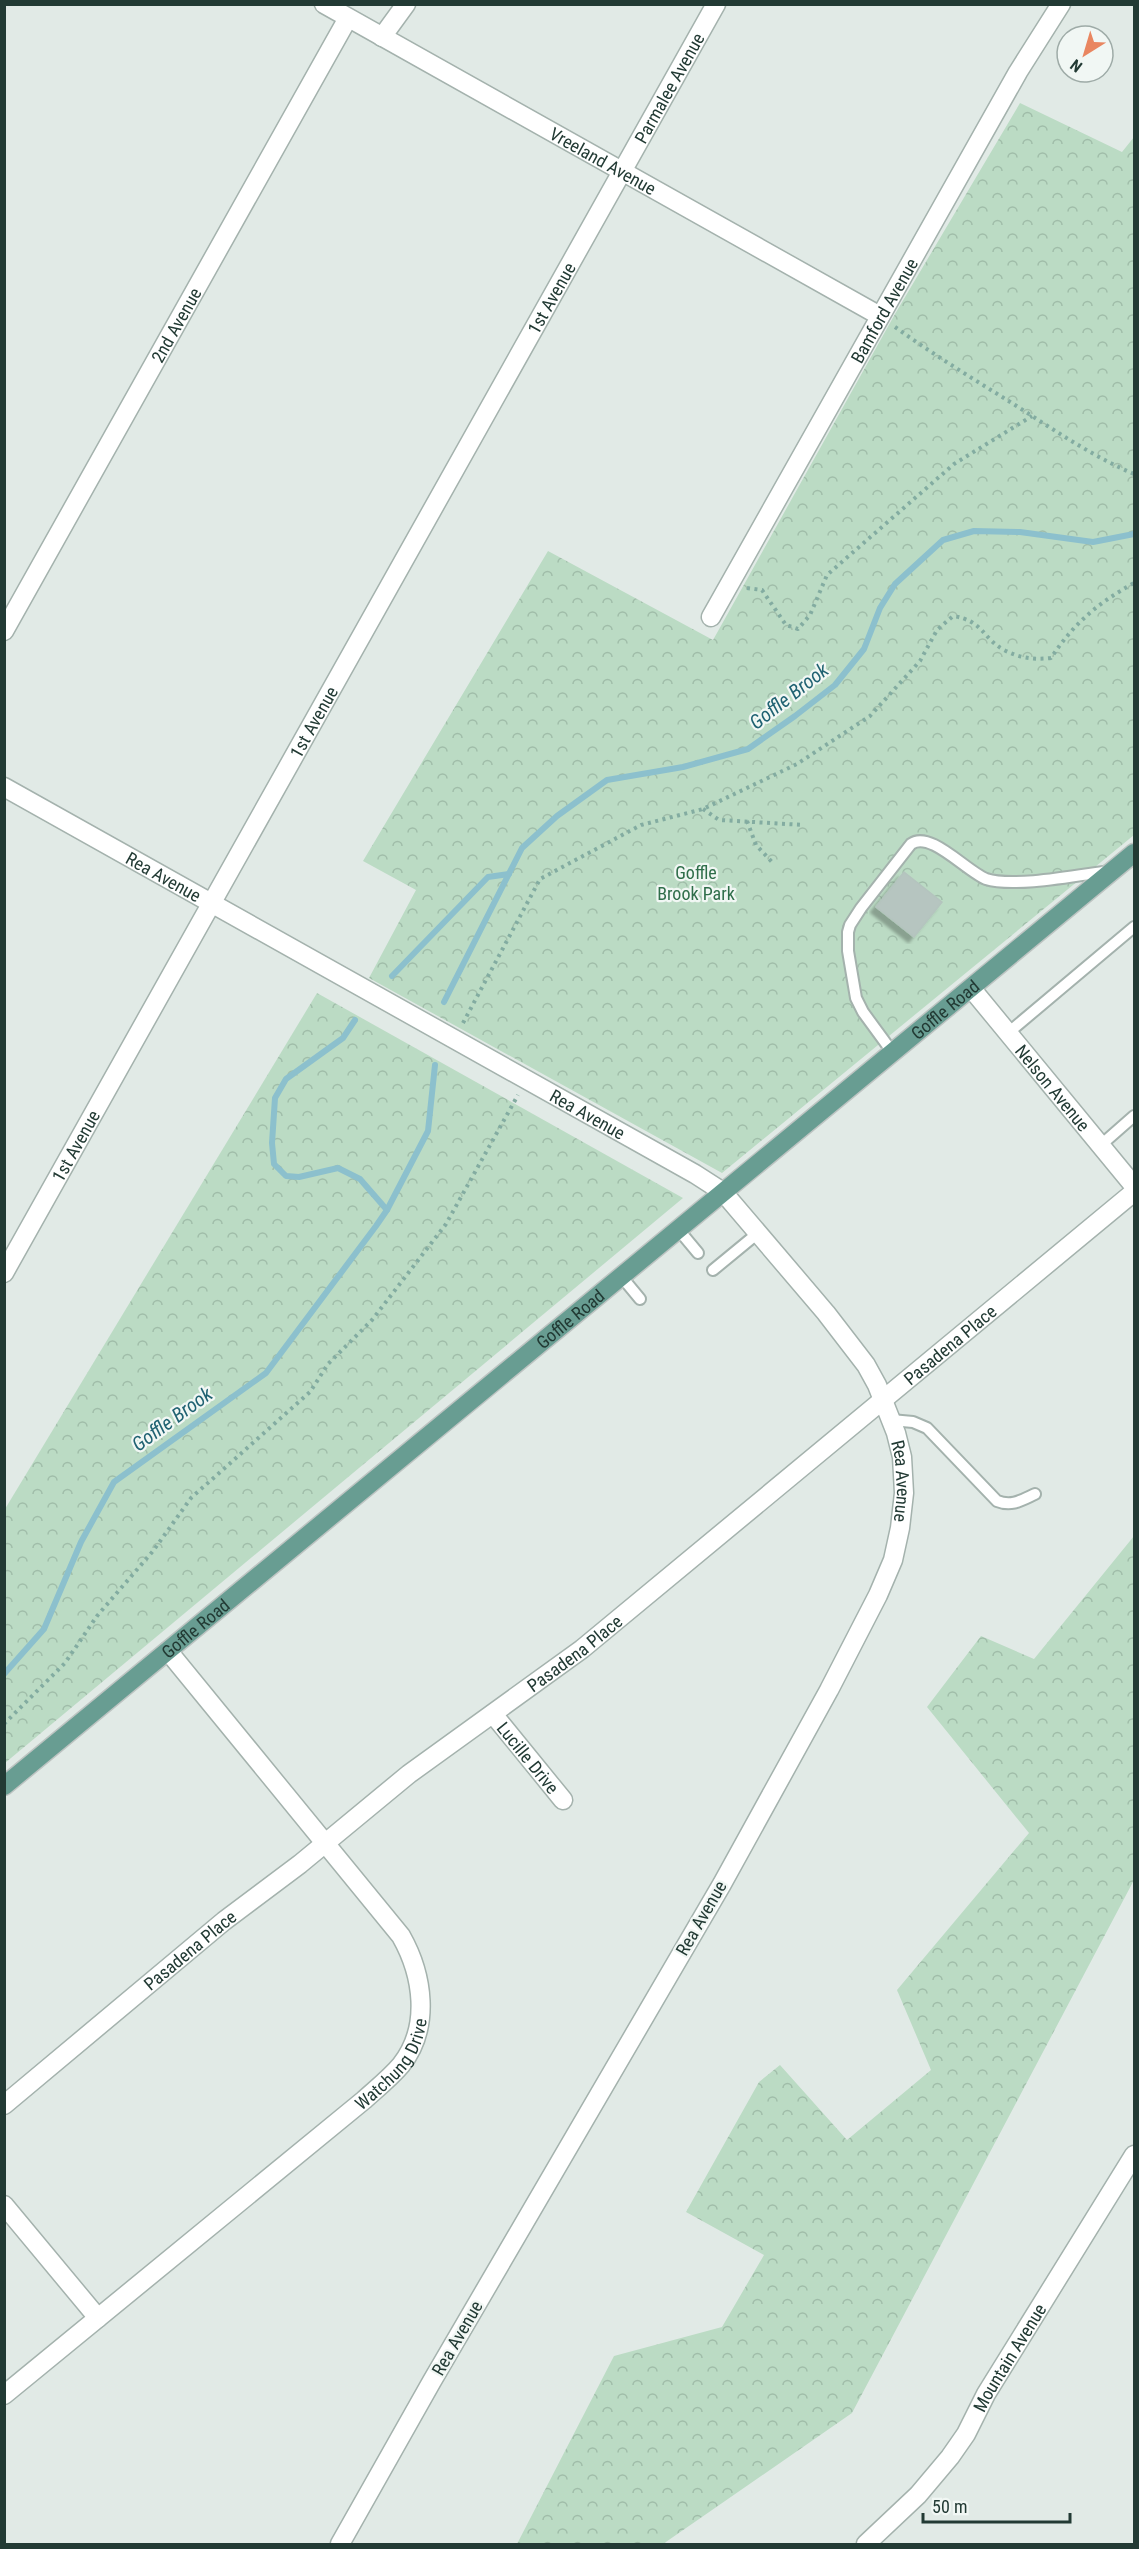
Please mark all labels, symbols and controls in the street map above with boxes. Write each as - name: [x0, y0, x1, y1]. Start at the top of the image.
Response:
- north arrow: [1055, 24, 1115, 84]
- street label: Parmalee Avenue: [630, 29, 708, 147]
- text: N: [1067, 55, 1086, 76]
- street label: Vreeland Avenue: [546, 122, 660, 199]
- street label: Bamford Avenue: [846, 254, 922, 366]
- street label: 1st Avenue: [523, 259, 579, 337]
- street label: 2nd Avenue: [146, 284, 205, 366]
- water label: Goffle Brook: [745, 657, 834, 734]
- street label: 1st Avenue: [285, 682, 342, 761]
- street label: Rea Avenue: [122, 847, 205, 906]
- park label: Goffle Brook Park: [657, 862, 735, 904]
- street label: Goffle Road: [907, 975, 983, 1043]
- street label: Nelson Avenue: [1011, 1040, 1095, 1135]
- street label: Rea Avenue: [547, 1085, 629, 1143]
- street label: 1st Avenue: [47, 1106, 104, 1185]
- street label: Goffle Road: [532, 1285, 608, 1353]
- street label: Pasadena Place: [899, 1300, 1000, 1389]
- water label: Goffle Brook: [127, 1381, 218, 1456]
- street label: Rea Avenue: [888, 1438, 915, 1523]
- street label: Goffle Road: [157, 1594, 233, 1662]
- street label: Pasadena Place: [523, 1610, 626, 1696]
- street label: Lucille Drive: [493, 1717, 564, 1797]
- street label: Rea Avenue: [671, 1877, 731, 1959]
- street label: Pasadena Place: [139, 1905, 240, 1994]
- street label: Watchung Drive: [351, 2017, 430, 2114]
- street label: Rea Avenue: [427, 2297, 487, 2379]
- street label: Mountain Avenue: [968, 2300, 1050, 2415]
- scale bar: [923, 2486, 1070, 2524]
- text: 50 m: [932, 2496, 967, 2517]

